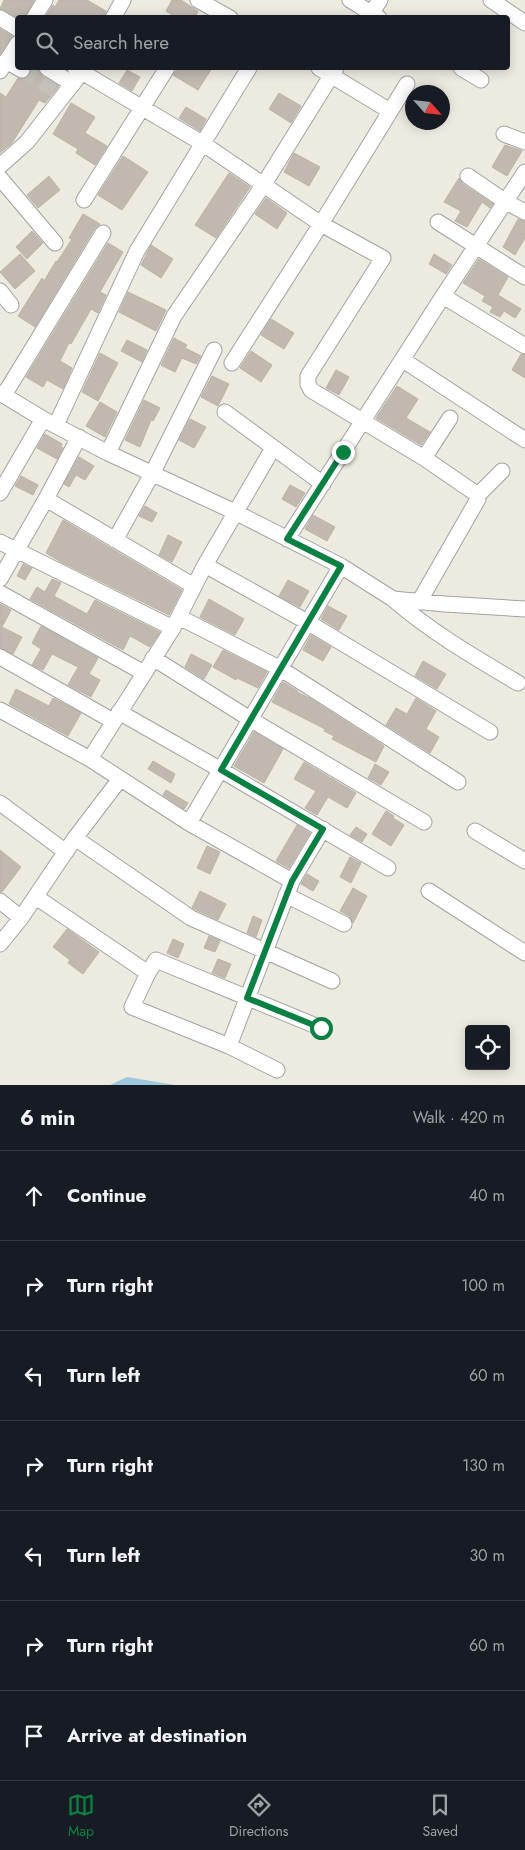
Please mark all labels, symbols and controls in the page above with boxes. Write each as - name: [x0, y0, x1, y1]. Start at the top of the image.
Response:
- search box: [15, 15, 510, 70]
- icon: search: [33, 29, 61, 57]
- text: Search here: [73, 29, 169, 56]
- north arrow: [405, 85, 450, 130]
- route end: [332, 441, 355, 464]
- route start: [310, 1017, 333, 1040]
- map controls: [465, 1025, 510, 1070]
- button: locate: [465, 1025, 510, 1070]
- text: 6 min: [20, 1103, 75, 1133]
- text: Walk · 420 m: [413, 1106, 505, 1129]
- icon: ahead: [20, 1182, 48, 1210]
- text: Continue: [67, 1182, 146, 1209]
- text: 40 m: [469, 1184, 505, 1207]
- icon: right: [20, 1272, 48, 1300]
- text: Turn right: [67, 1272, 153, 1299]
- text: 100 m: [461, 1274, 505, 1297]
- icon: left: [20, 1362, 48, 1390]
- text: Turn left: [67, 1362, 140, 1389]
- text: 60 m: [469, 1364, 505, 1387]
- icon: right: [20, 1452, 48, 1480]
- text: Turn right: [67, 1452, 153, 1479]
- text: 130 m: [462, 1454, 505, 1477]
- icon: left: [20, 1542, 48, 1570]
- text: Turn left: [67, 1542, 140, 1569]
- text: 30 m: [469, 1544, 505, 1567]
- icon: right: [20, 1632, 48, 1660]
- text: Turn right: [67, 1632, 153, 1659]
- text: 60 m: [469, 1634, 505, 1657]
- icon: arrive: [20, 1722, 48, 1750]
- text: Arrive at destination: [67, 1722, 247, 1749]
- tab: Map: [67, 1791, 95, 1841]
- tab: Directions: [229, 1791, 288, 1841]
- tab: Saved: [422, 1791, 458, 1841]

